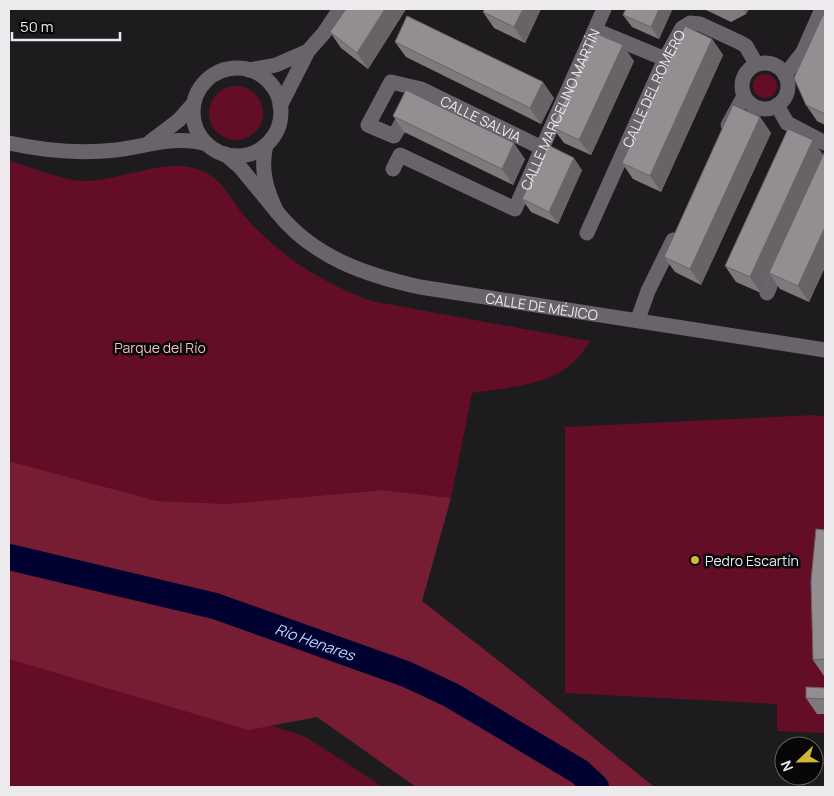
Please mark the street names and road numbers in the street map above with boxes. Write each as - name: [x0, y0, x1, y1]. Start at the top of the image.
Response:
- street label: CALLE MARCELINO MARTÍN: [515, 25, 604, 193]
- street label: CALLE DEL ROMERO: [617, 26, 689, 150]
- street label: CALLE SALVIA: [438, 91, 525, 146]
- street label: CALLE DE MÉJICO: [484, 288, 599, 324]

